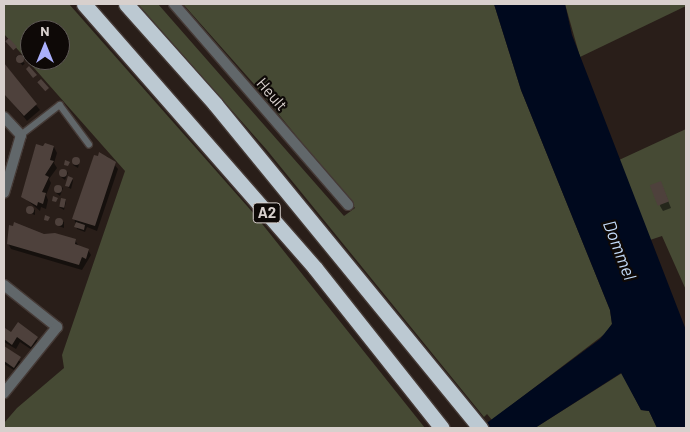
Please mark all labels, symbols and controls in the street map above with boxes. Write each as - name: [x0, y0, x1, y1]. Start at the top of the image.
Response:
- north arrow: [20, 20, 70, 70]
- text: N: [40, 22, 50, 39]
- street label: Heult: [253, 74, 291, 114]
- road number: A2: [252, 200, 282, 226]
- water label: Dommel: [599, 217, 641, 283]

